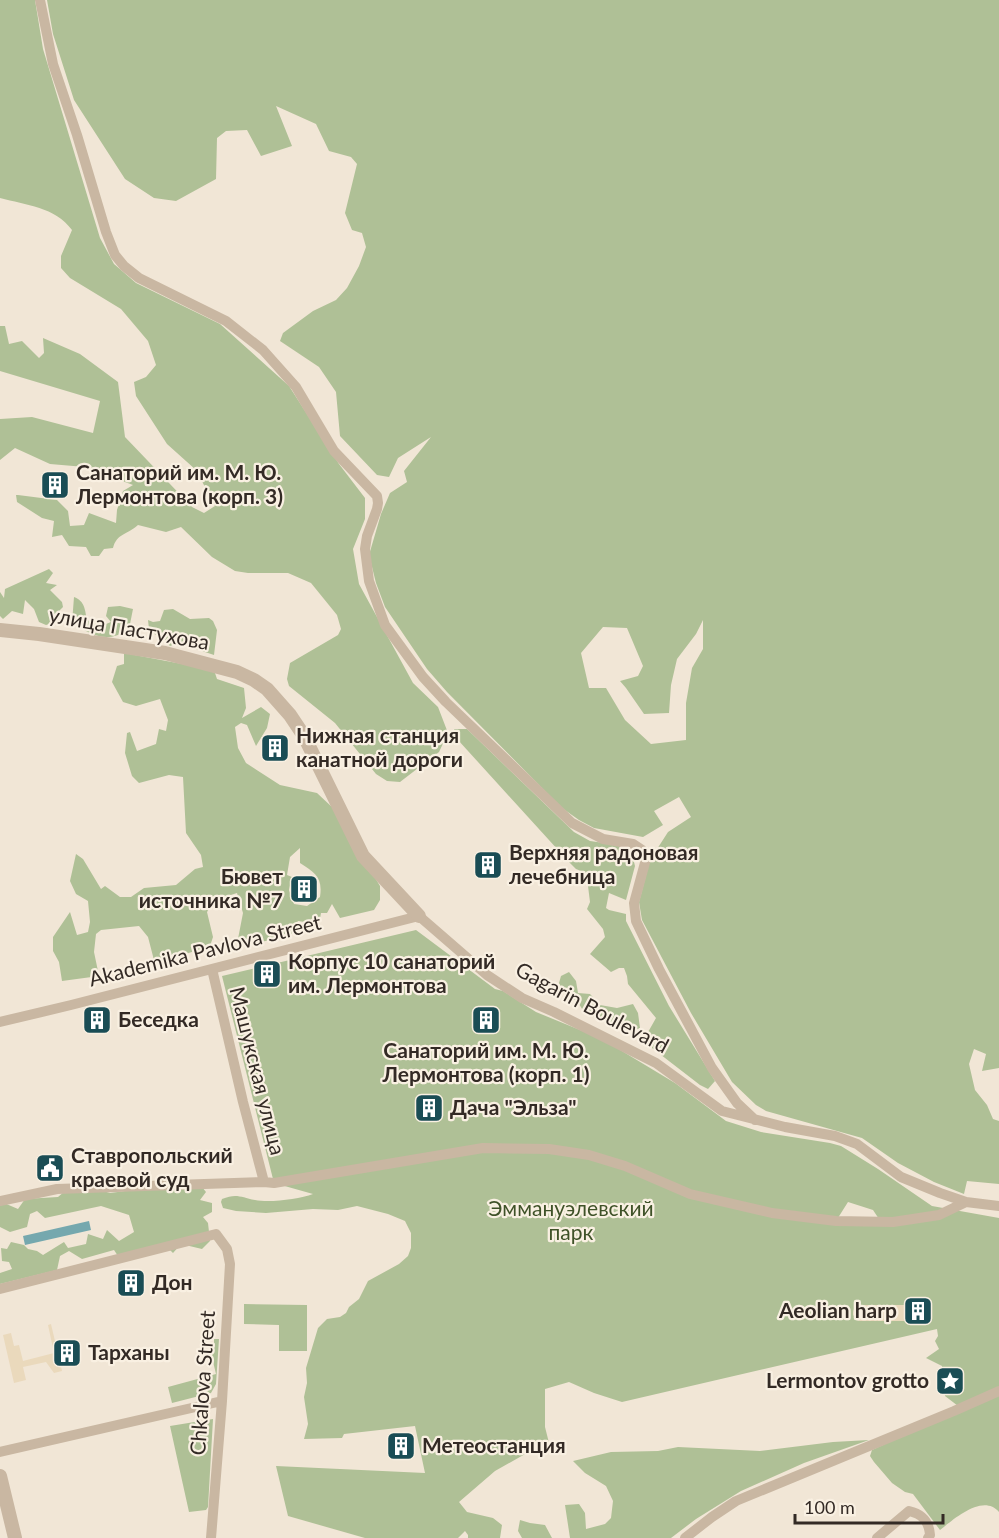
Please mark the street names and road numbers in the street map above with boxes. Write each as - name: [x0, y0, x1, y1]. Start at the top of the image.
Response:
- street label: улица Пастухова: [47, 601, 211, 654]
- street label: Akademika Pavlova Street: [86, 908, 324, 991]
- street label: Gagarin Boulevard: [512, 956, 674, 1058]
- street label: Машукская улица: [225, 984, 291, 1157]
- street label: Chkalova Street: [184, 1309, 219, 1456]

